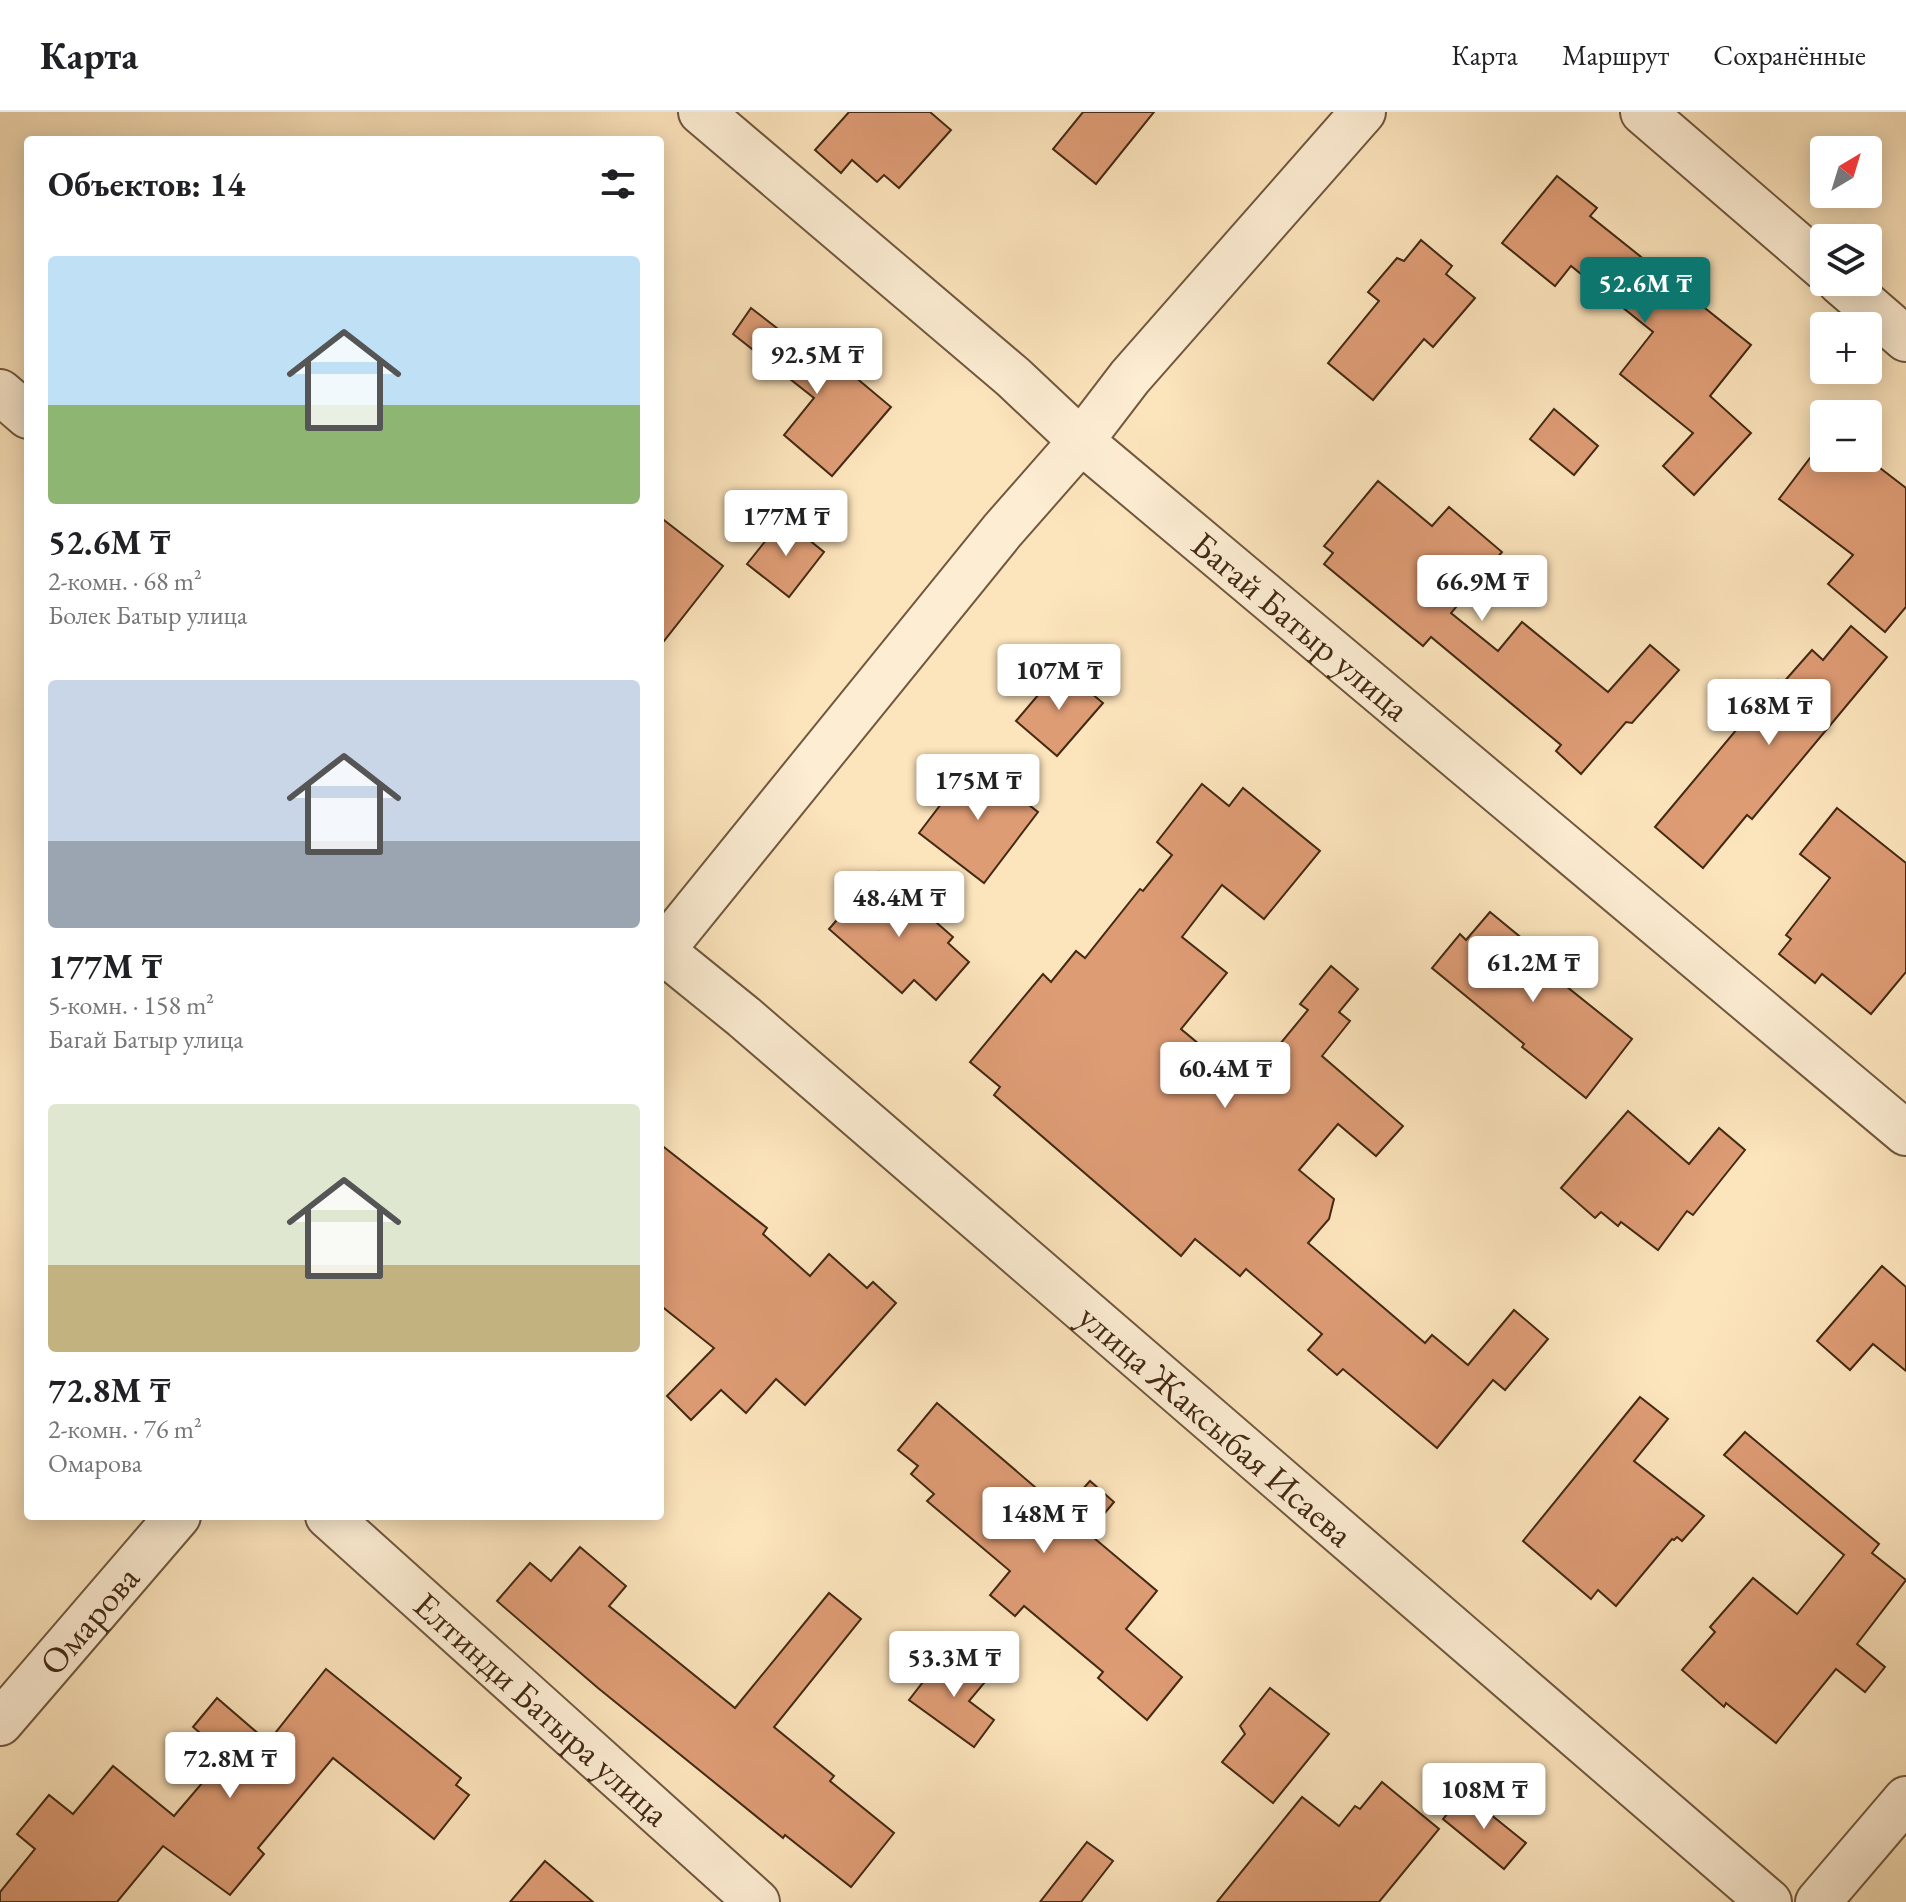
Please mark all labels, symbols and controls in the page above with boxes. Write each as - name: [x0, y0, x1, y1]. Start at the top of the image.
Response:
- text: Карта: [40, 31, 138, 80]
- text: Карта: [1451, 37, 1518, 73]
- text: Маршрут: [1562, 37, 1669, 73]
- text: Сохранённые: [1713, 37, 1866, 73]
- north arrow: [1810, 136, 1882, 208]
- map controls: [1810, 136, 1882, 472]
- text: Объектов: 14: [48, 162, 245, 206]
- icon: filters: [596, 162, 640, 206]
- button: layers: [1810, 224, 1882, 296]
- pin: 52.6M ₸: [1571, 257, 1719, 325]
- text: 52.6M ₸: [1598, 266, 1692, 300]
- icon: home: [272, 308, 416, 452]
- button: +: [1810, 312, 1882, 384]
- pin: 92.5M ₸: [743, 328, 891, 396]
- text: 92.5M ₸: [770, 337, 864, 371]
- button: −: [1810, 400, 1882, 472]
- pin: 177M ₸: [721, 490, 851, 558]
- text: 177M ₸: [742, 499, 830, 533]
- text: 52.6M ₸: [48, 520, 170, 564]
- street label: Багай Батыр улица: [1182, 521, 1420, 732]
- pin: 66.9M ₸: [1408, 555, 1556, 623]
- text: 2-комн. · 68 m²: [48, 564, 202, 598]
- text: 66.9M ₸: [1435, 564, 1529, 598]
- text: Болек Батыр улица: [48, 598, 247, 632]
- pin: 107M ₸: [994, 644, 1124, 712]
- text: 107M ₸: [1015, 653, 1103, 687]
- pin: 168M ₸: [1704, 679, 1834, 747]
- text: 168M ₸: [1725, 688, 1813, 722]
- icon: home: [272, 732, 416, 876]
- pin: 175M ₸: [913, 754, 1043, 822]
- text: 175M ₸: [934, 763, 1022, 797]
- pin: 48.4M ₸: [825, 871, 973, 939]
- text: 48.4M ₸: [852, 880, 946, 914]
- pin: 61.2M ₸: [1459, 936, 1607, 1004]
- text: 177M ₸: [48, 944, 162, 988]
- text: 61.2M ₸: [1486, 945, 1580, 979]
- text: 5-комн. · 158 m²: [48, 988, 214, 1022]
- text: Багай Батыр улица: [48, 1022, 244, 1056]
- pin: 60.4M ₸: [1151, 1042, 1299, 1110]
- text: 60.4M ₸: [1178, 1051, 1272, 1085]
- icon: home: [272, 1156, 416, 1300]
- street label: улица Жаксыбая Исаева: [1069, 1293, 1364, 1557]
- text: 72.8M ₸: [48, 1368, 170, 1412]
- text: 2-комн. · 76 m²: [48, 1412, 202, 1446]
- text: Омарова: [48, 1446, 142, 1480]
- pin: 148M ₸: [979, 1487, 1109, 1555]
- text: 148M ₸: [1000, 1496, 1088, 1530]
- street label: Омарова: [29, 1555, 150, 1685]
- street label: Елтинди Батыра улица: [404, 1582, 680, 1837]
- pin: 53.3M ₸: [880, 1631, 1028, 1699]
- text: 53.3M ₸: [907, 1640, 1001, 1674]
- pin: 72.8M ₸: [156, 1732, 304, 1800]
- text: 72.8M ₸: [183, 1741, 277, 1775]
- pin: 108M ₸: [1419, 1763, 1549, 1831]
- text: 108M ₸: [1440, 1772, 1528, 1806]

